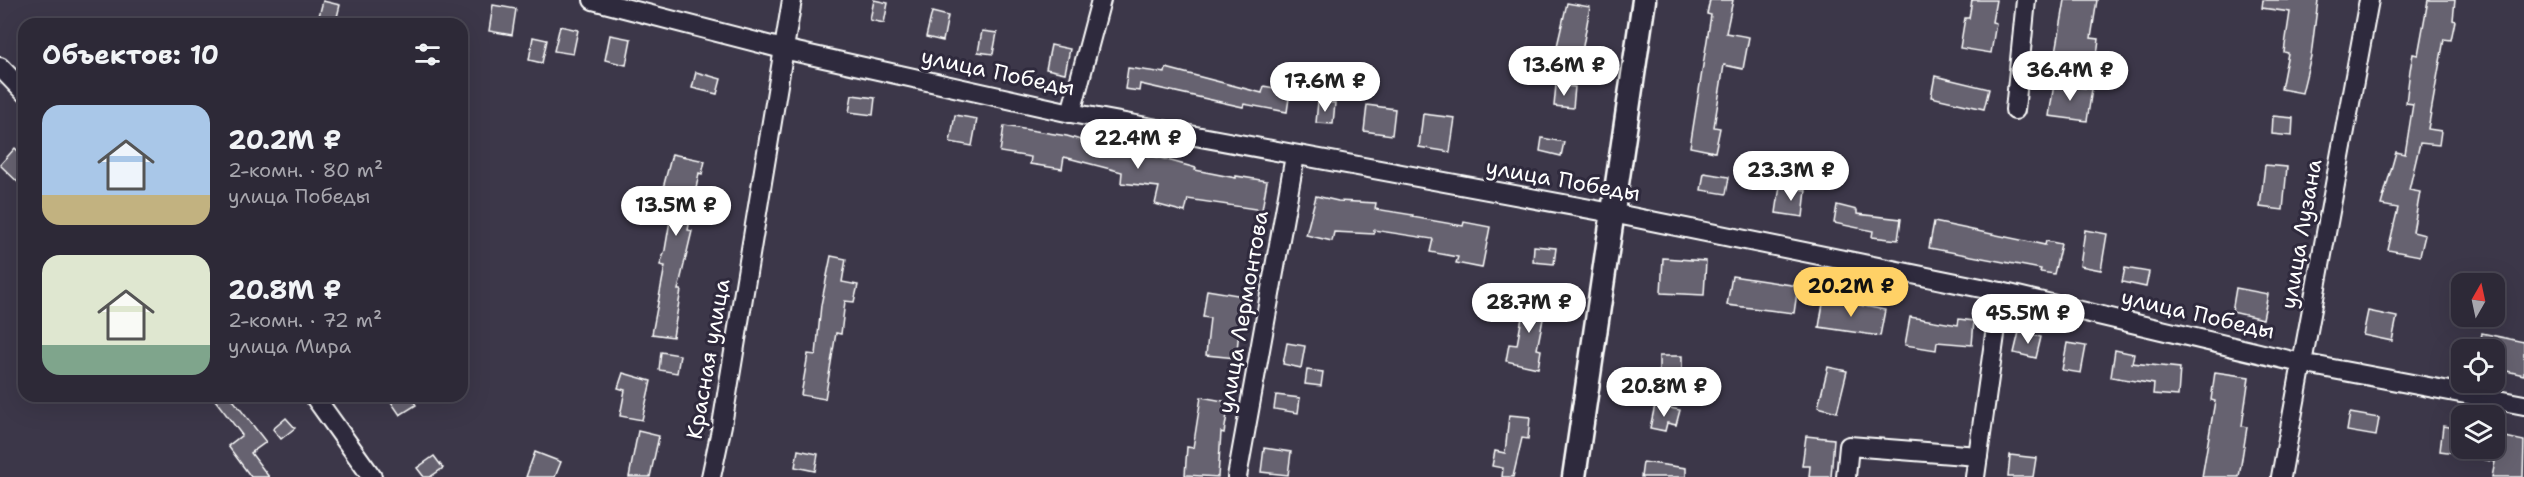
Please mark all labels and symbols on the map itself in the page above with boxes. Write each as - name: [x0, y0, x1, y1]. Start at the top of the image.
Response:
- street label: улица Победы: [918, 42, 1078, 102]
- pin: 13.6M ₽: [1509, 46, 1619, 97]
- pin: 36.4M ₽: [2015, 51, 2125, 102]
- pin: 17.6M ₽: [1270, 62, 1380, 113]
- pin: 22.4M ₽: [1083, 119, 1193, 170]
- pin: 23.3M ₽: [1736, 151, 1846, 202]
- street label: улица Победы: [1483, 152, 1643, 208]
- street label: улица Лузана: [2274, 156, 2329, 311]
- pin: 13.5M ₽: [621, 186, 731, 237]
- street label: улица Лермонтова: [1211, 208, 1275, 416]
- pin: 20.2M ₽: [1796, 267, 1906, 318]
- north arrow: [2451, 273, 2505, 327]
- street label: Красная улица: [680, 276, 736, 442]
- street label: улица Победы: [2119, 282, 2277, 346]
- pin: 28.7M ₽: [1474, 283, 1584, 334]
- pin: 45.5M ₽: [1973, 294, 2083, 345]
- pin: 20.8M ₽: [1609, 367, 1719, 418]

